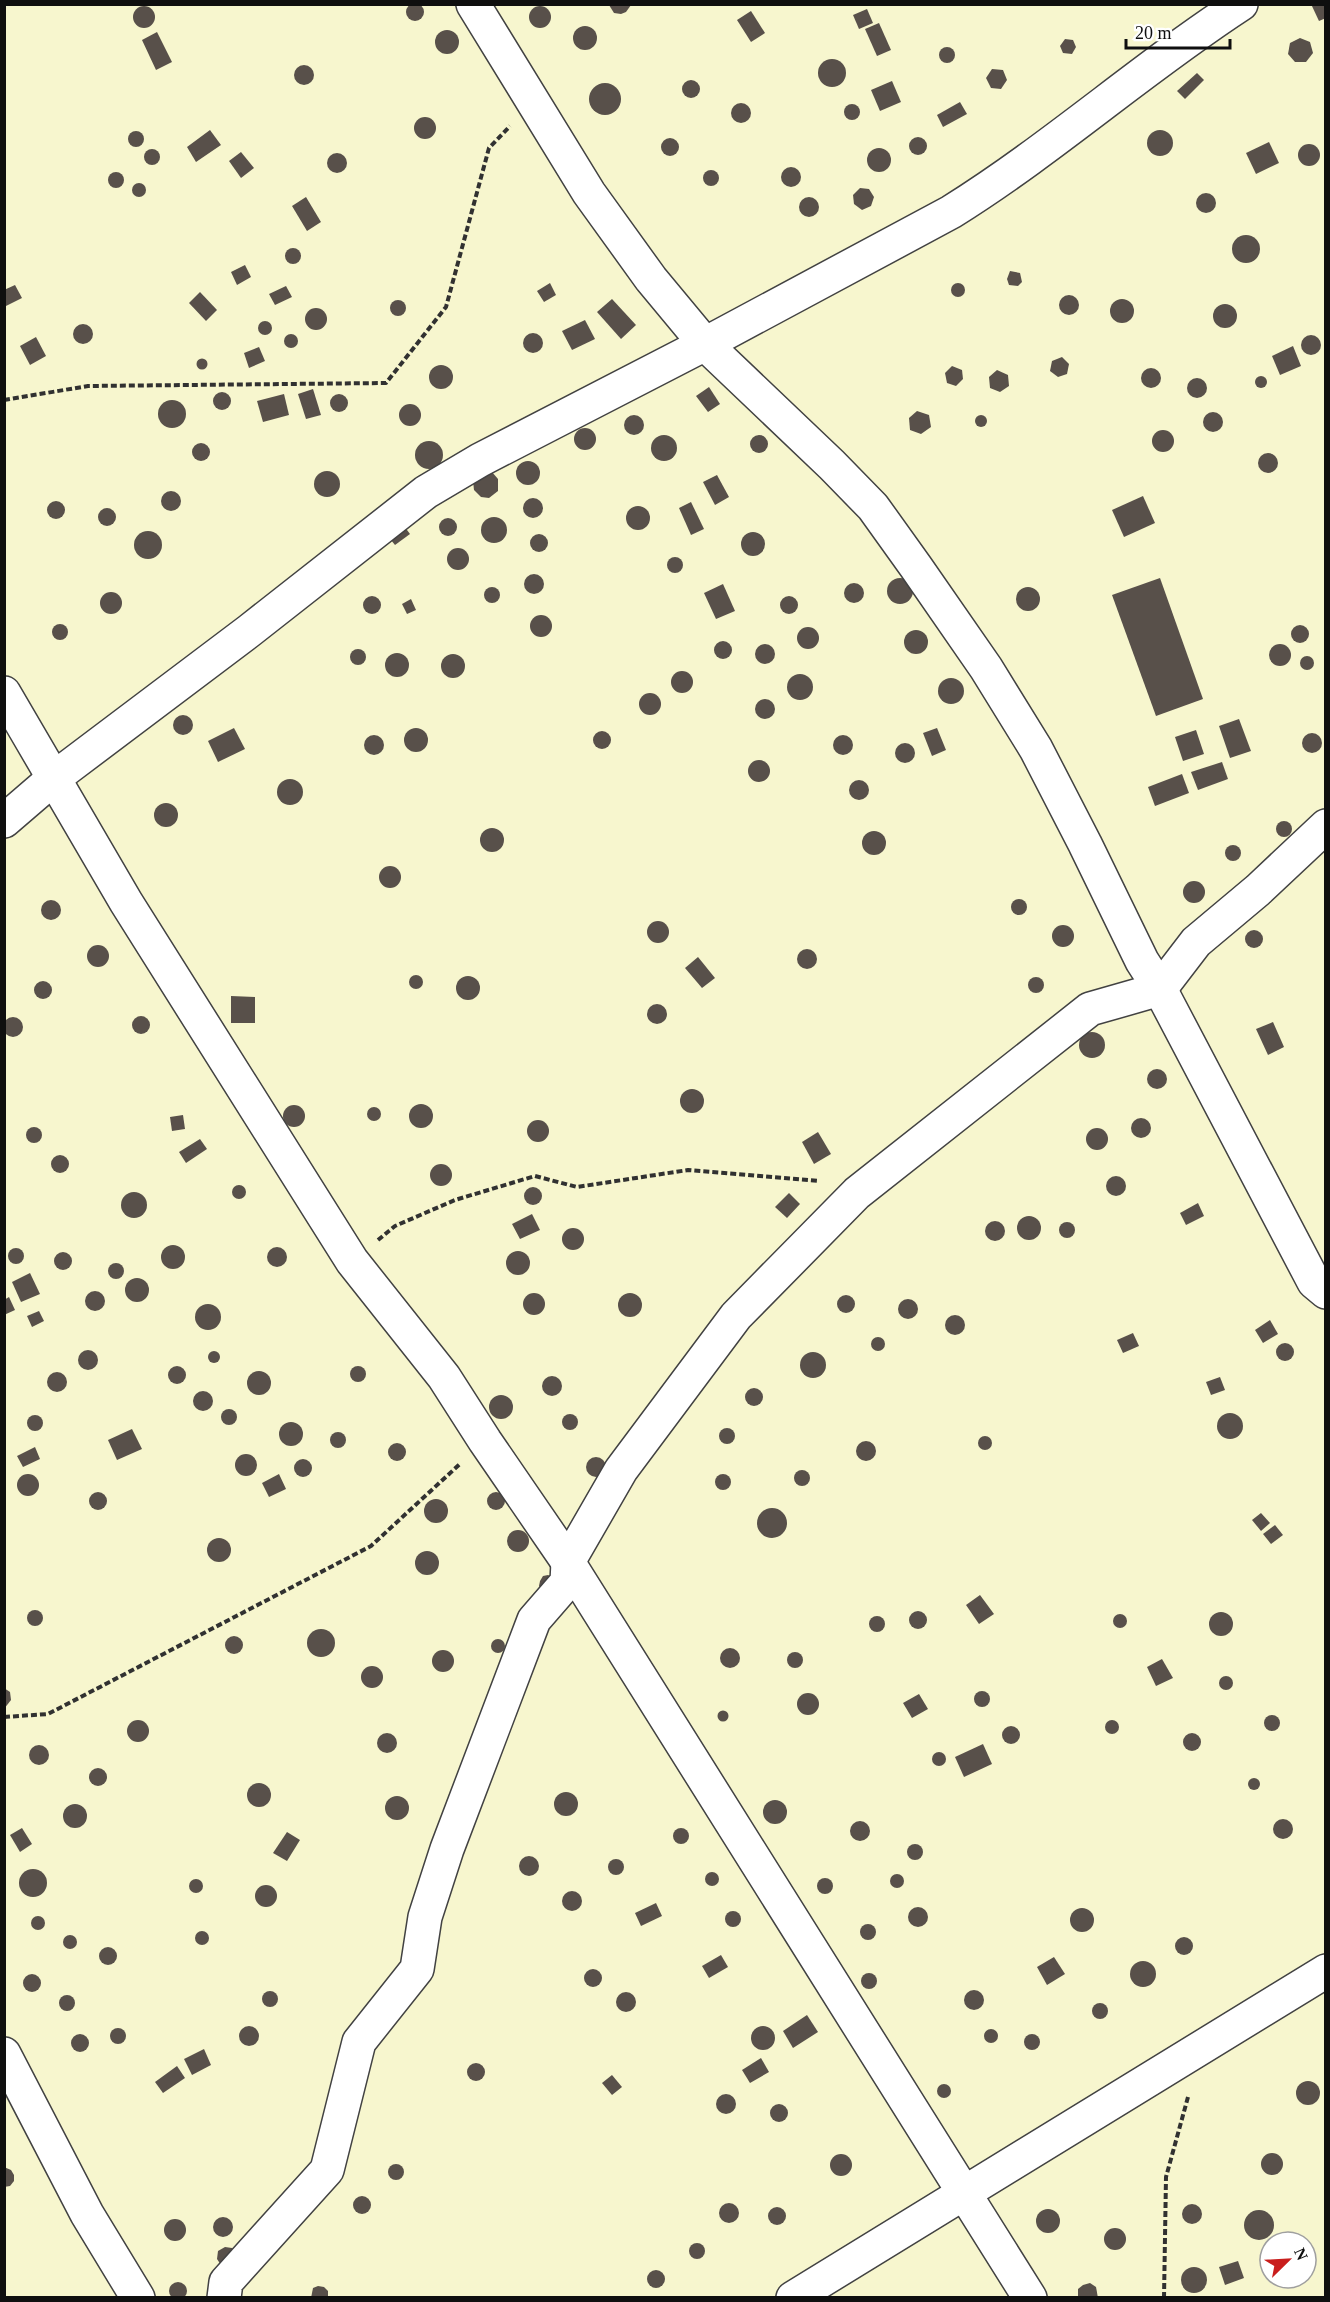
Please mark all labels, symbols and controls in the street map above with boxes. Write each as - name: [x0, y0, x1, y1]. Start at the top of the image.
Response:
- scale bar: [1126, 12, 1230, 50]
- text: 20 m: [1135, 23, 1172, 43]
- north arrow: [1258, 2230, 1318, 2290]
- text: N: [1291, 2245, 1312, 2263]

